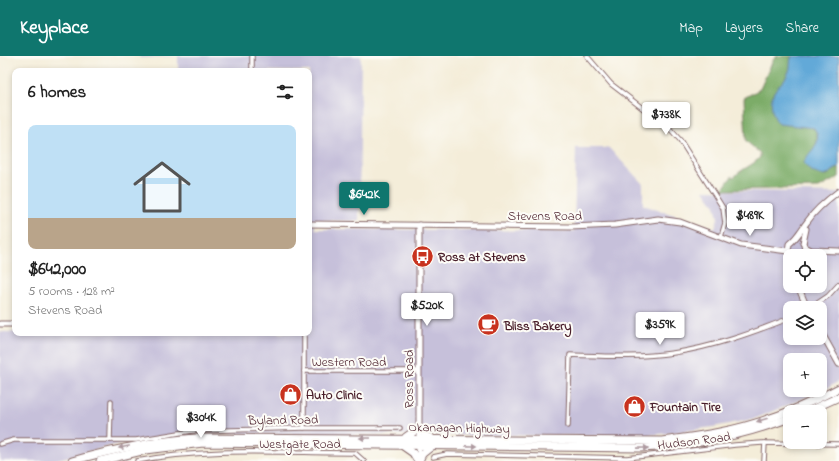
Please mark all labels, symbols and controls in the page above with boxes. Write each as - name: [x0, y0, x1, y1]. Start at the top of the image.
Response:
- text: Keyplace: [20, 15, 88, 42]
- text: Map: [679, 18, 703, 39]
- text: Layers: [725, 18, 763, 39]
- text: Share: [785, 18, 819, 39]
- text: 6 homes: [28, 80, 86, 105]
- icon: filters: [274, 81, 296, 103]
- pin: $738K: [638, 102, 694, 136]
- text: $738K: [651, 105, 681, 124]
- icon: home: [126, 151, 198, 223]
- pin: $642K: [336, 182, 392, 216]
- text: $642K: [348, 185, 380, 204]
- pin: $489K: [722, 203, 778, 237]
- text: $489K: [736, 206, 764, 225]
- street label: Stevens Road: [508, 207, 583, 226]
- bus stop icon: Ross at Stevens: [409, 243, 435, 269]
- place label: Ross at Stevens: [437, 248, 526, 267]
- map controls: [783, 249, 827, 449]
- button: locate: [783, 249, 827, 293]
- text: $642,000: [28, 257, 86, 282]
- text: 5 rooms · 128 m²: [28, 282, 115, 301]
- pin: $520K: [399, 293, 455, 327]
- text: $520K: [410, 296, 444, 315]
- text: Stevens Road: [28, 301, 102, 320]
- button: layers: [783, 301, 827, 345]
- cafe icon: Bliss Bakery: [475, 312, 501, 338]
- pin: $359K: [632, 312, 688, 346]
- text: $359K: [645, 315, 675, 334]
- place label: Bliss Bakery: [503, 317, 572, 338]
- street label: Ross Road: [400, 349, 419, 408]
- street label: Western Road: [312, 353, 387, 372]
- button: +: [783, 353, 827, 397]
- shop icon: Auto Clinic: [277, 381, 303, 407]
- place label: Auto Clinic: [306, 386, 363, 405]
- shop icon: Fountain Tire: [622, 393, 648, 419]
- place label: Fountain Tire: [649, 398, 722, 417]
- pin: $304K: [173, 405, 229, 439]
- button: −: [783, 405, 827, 449]
- text: $304K: [186, 408, 216, 427]
- street label: Byland Road: [247, 410, 319, 432]
- one-way arrow: [755, 417, 767, 423]
- street label: Okanagan Highway: [408, 418, 510, 440]
- street label: Hudson Road: [657, 427, 733, 455]
- street label: Westgate Road: [259, 435, 341, 455]
- one-way arrow: [358, 435, 371, 441]
- one-way arrow: [465, 443, 478, 449]
- one-way arrow: [117, 445, 130, 451]
- one-way arrow: [637, 445, 650, 451]

